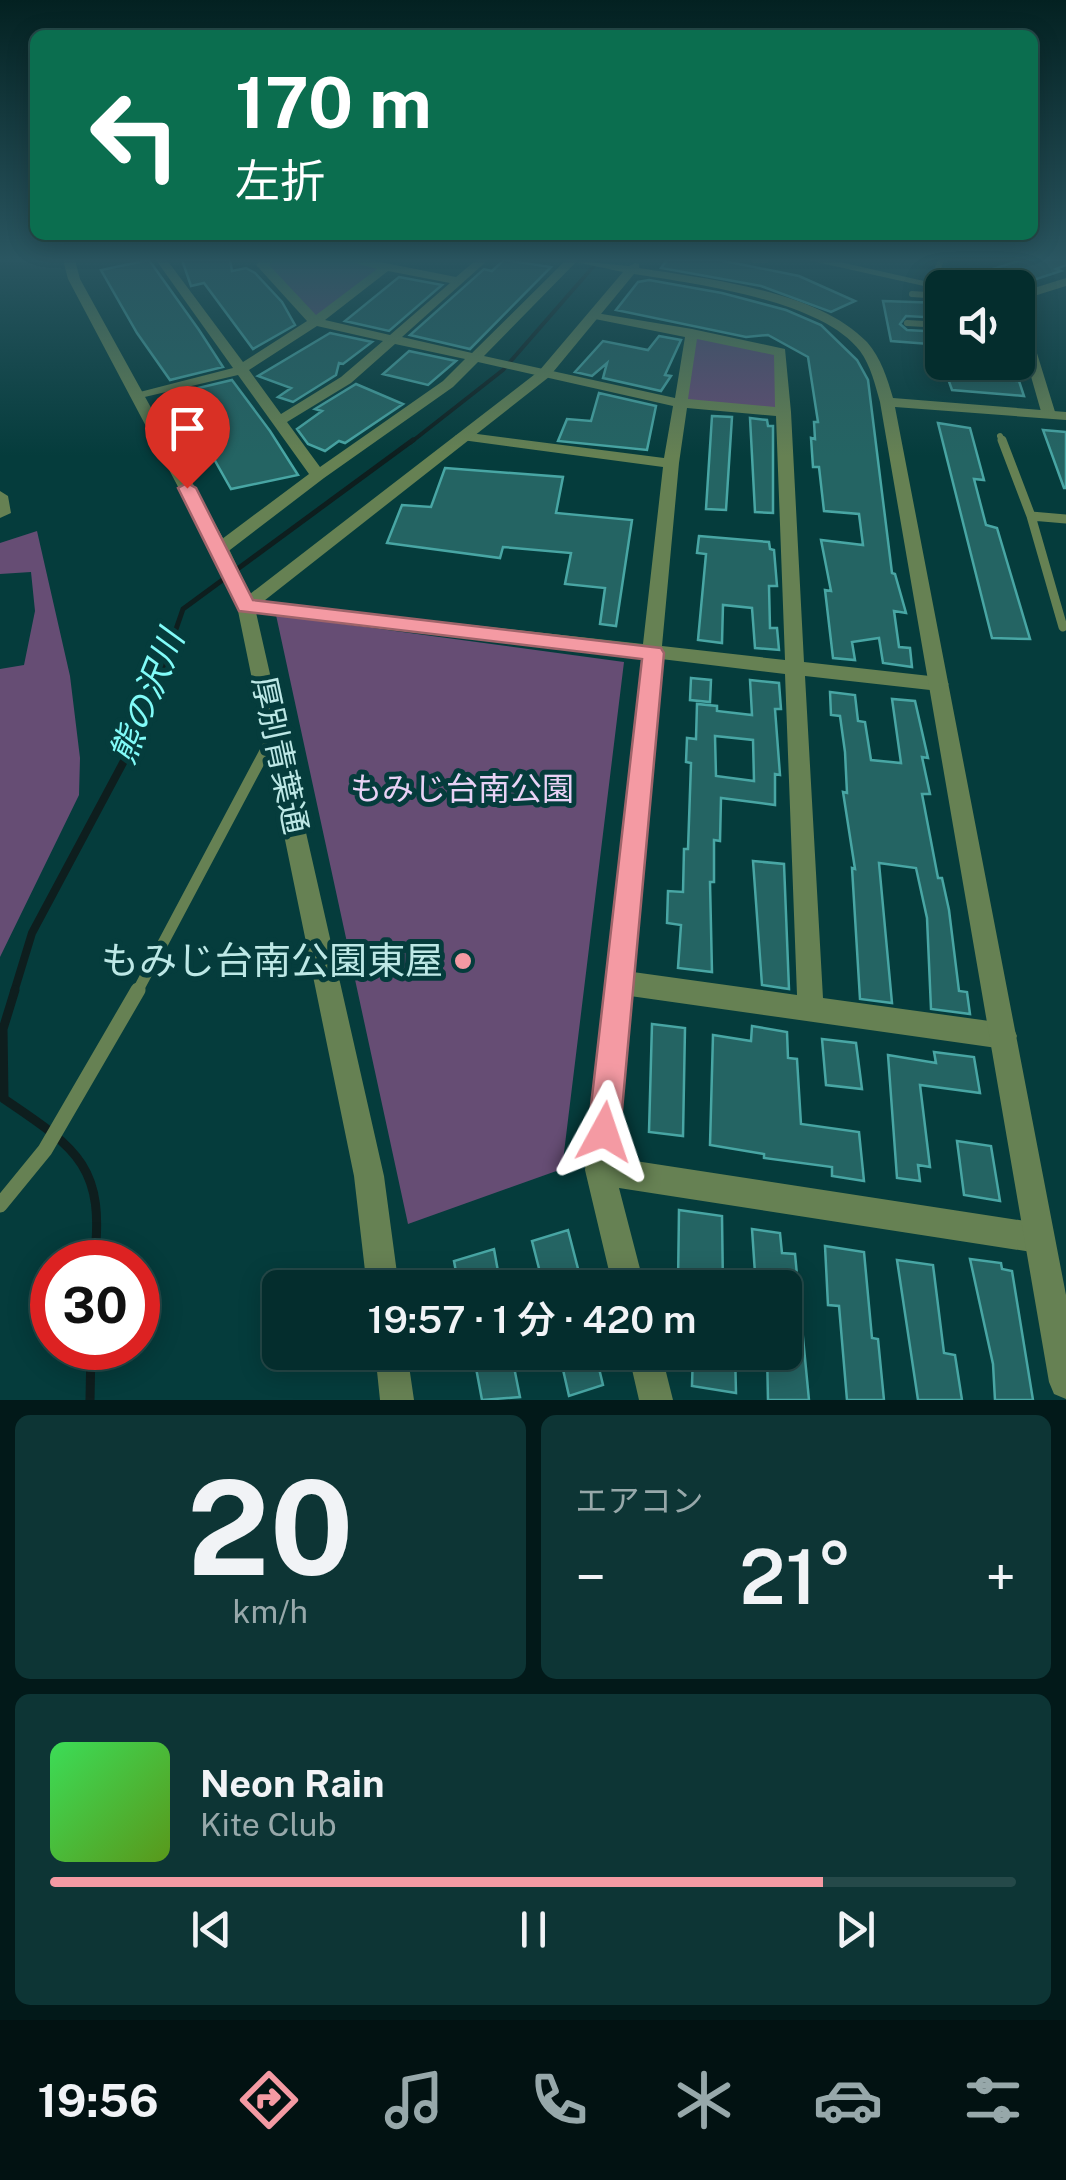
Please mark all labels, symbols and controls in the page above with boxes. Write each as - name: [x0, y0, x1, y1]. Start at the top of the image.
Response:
- text: 170 m: [235, 61, 432, 144]
- icon: left: [70, 70, 200, 200]
- text: 左折: [235, 154, 325, 207]
- map controls: [925, 270, 1035, 380]
- button: sound: [925, 270, 1035, 380]
- pin: [145, 386, 230, 489]
- icon: arrive: [160, 401, 215, 456]
- water label: 熊の沢川: [101, 621, 193, 769]
- street label: 厚別青葉通: [246, 673, 315, 837]
- park label: もみじ台南公園: [350, 770, 574, 807]
- place label: もみじ台南公園東屋: [101, 938, 443, 983]
- marker: もみじ台南公園東屋: [452, 950, 474, 972]
- position arrow: [552, 1080, 656, 1184]
- speed limit sign: 30: [30, 1240, 160, 1370]
- text: 19:57 · 1 分 · 420 m: [368, 1297, 697, 1342]
- text: 20: [187, 1452, 353, 1604]
- text: エアコン: [576, 1482, 704, 1519]
- text: 21°: [739, 1533, 852, 1621]
- text: −: [576, 1545, 606, 1609]
- text: +: [986, 1545, 1016, 1609]
- text: km/h: [233, 1593, 308, 1630]
- text: Neon Rain: [200, 1761, 384, 1806]
- text: Kite Club: [200, 1806, 337, 1843]
- icon: previous: [184, 1902, 239, 1957]
- icon: pause: [506, 1902, 561, 1957]
- icon: next: [828, 1902, 883, 1957]
- icon: directions: [234, 2065, 304, 2135]
- icon: music: [379, 2065, 449, 2135]
- icon: phone: [524, 2065, 594, 2135]
- icon: climate: [669, 2065, 739, 2135]
- icon: car: [813, 2065, 883, 2135]
- icon: filters: [958, 2065, 1028, 2135]
- text: 19:56: [37, 2074, 159, 2127]

